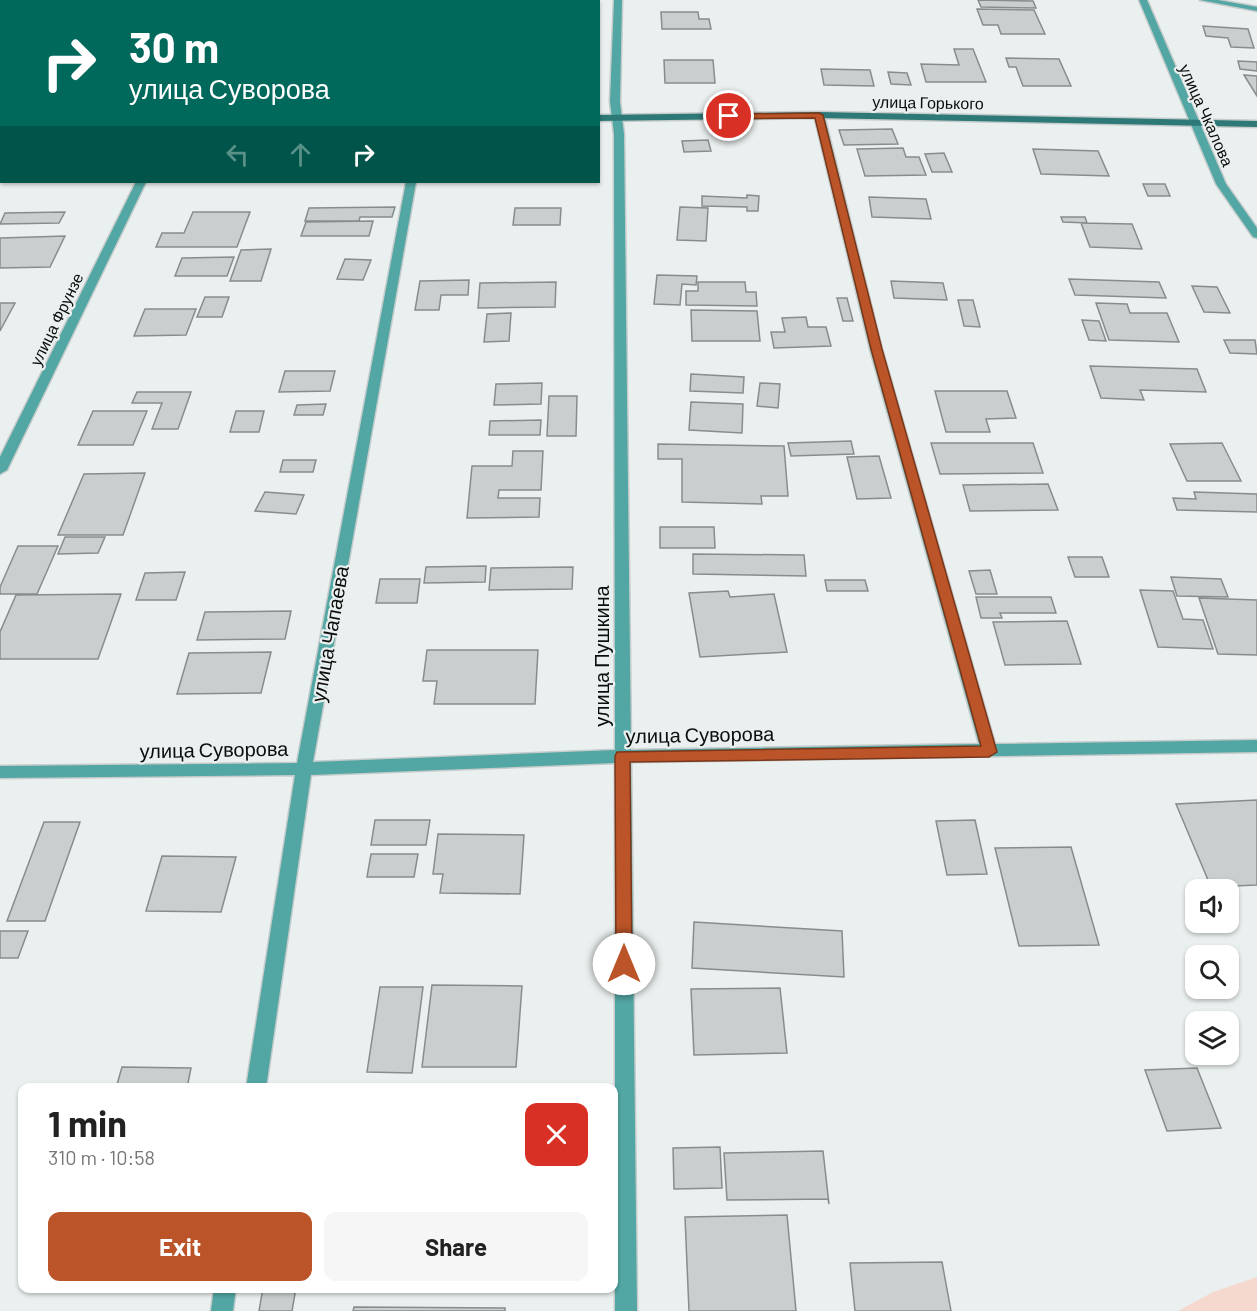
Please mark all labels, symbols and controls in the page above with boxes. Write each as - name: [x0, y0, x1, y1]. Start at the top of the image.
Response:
- text: 30 m: [129, 21, 219, 71]
- icon: right: [30, 24, 108, 102]
- street label: улица Чкалова: [1176, 61, 1238, 169]
- text: улица Суворова: [129, 72, 330, 104]
- pin: [703, 90, 754, 141]
- street label: улица Горького: [872, 92, 984, 112]
- icon: arrive: [712, 99, 745, 132]
- icon: left: [221, 138, 254, 171]
- icon: ahead: [284, 138, 317, 171]
- icon: right: [347, 138, 380, 171]
- street label: улица Фрунзе: [25, 269, 87, 369]
- street label: улица Чапаева: [305, 563, 353, 704]
- street label: улица Пушкина: [589, 584, 613, 727]
- street label: улица Суворова: [625, 721, 775, 747]
- street label: улица Суворова: [139, 736, 289, 762]
- map controls: [1185, 879, 1239, 1065]
- button: sound: [1185, 879, 1239, 933]
- position arrow: [592, 932, 656, 996]
- button: search: [1185, 945, 1239, 999]
- button: layers: [1185, 1011, 1239, 1065]
- text: 1 min: [48, 1101, 127, 1144]
- button: close: [525, 1103, 588, 1166]
- text: 310 m · 10:58: [48, 1145, 155, 1169]
- button: Exit: [48, 1212, 312, 1281]
- button: Share: [324, 1212, 588, 1281]

